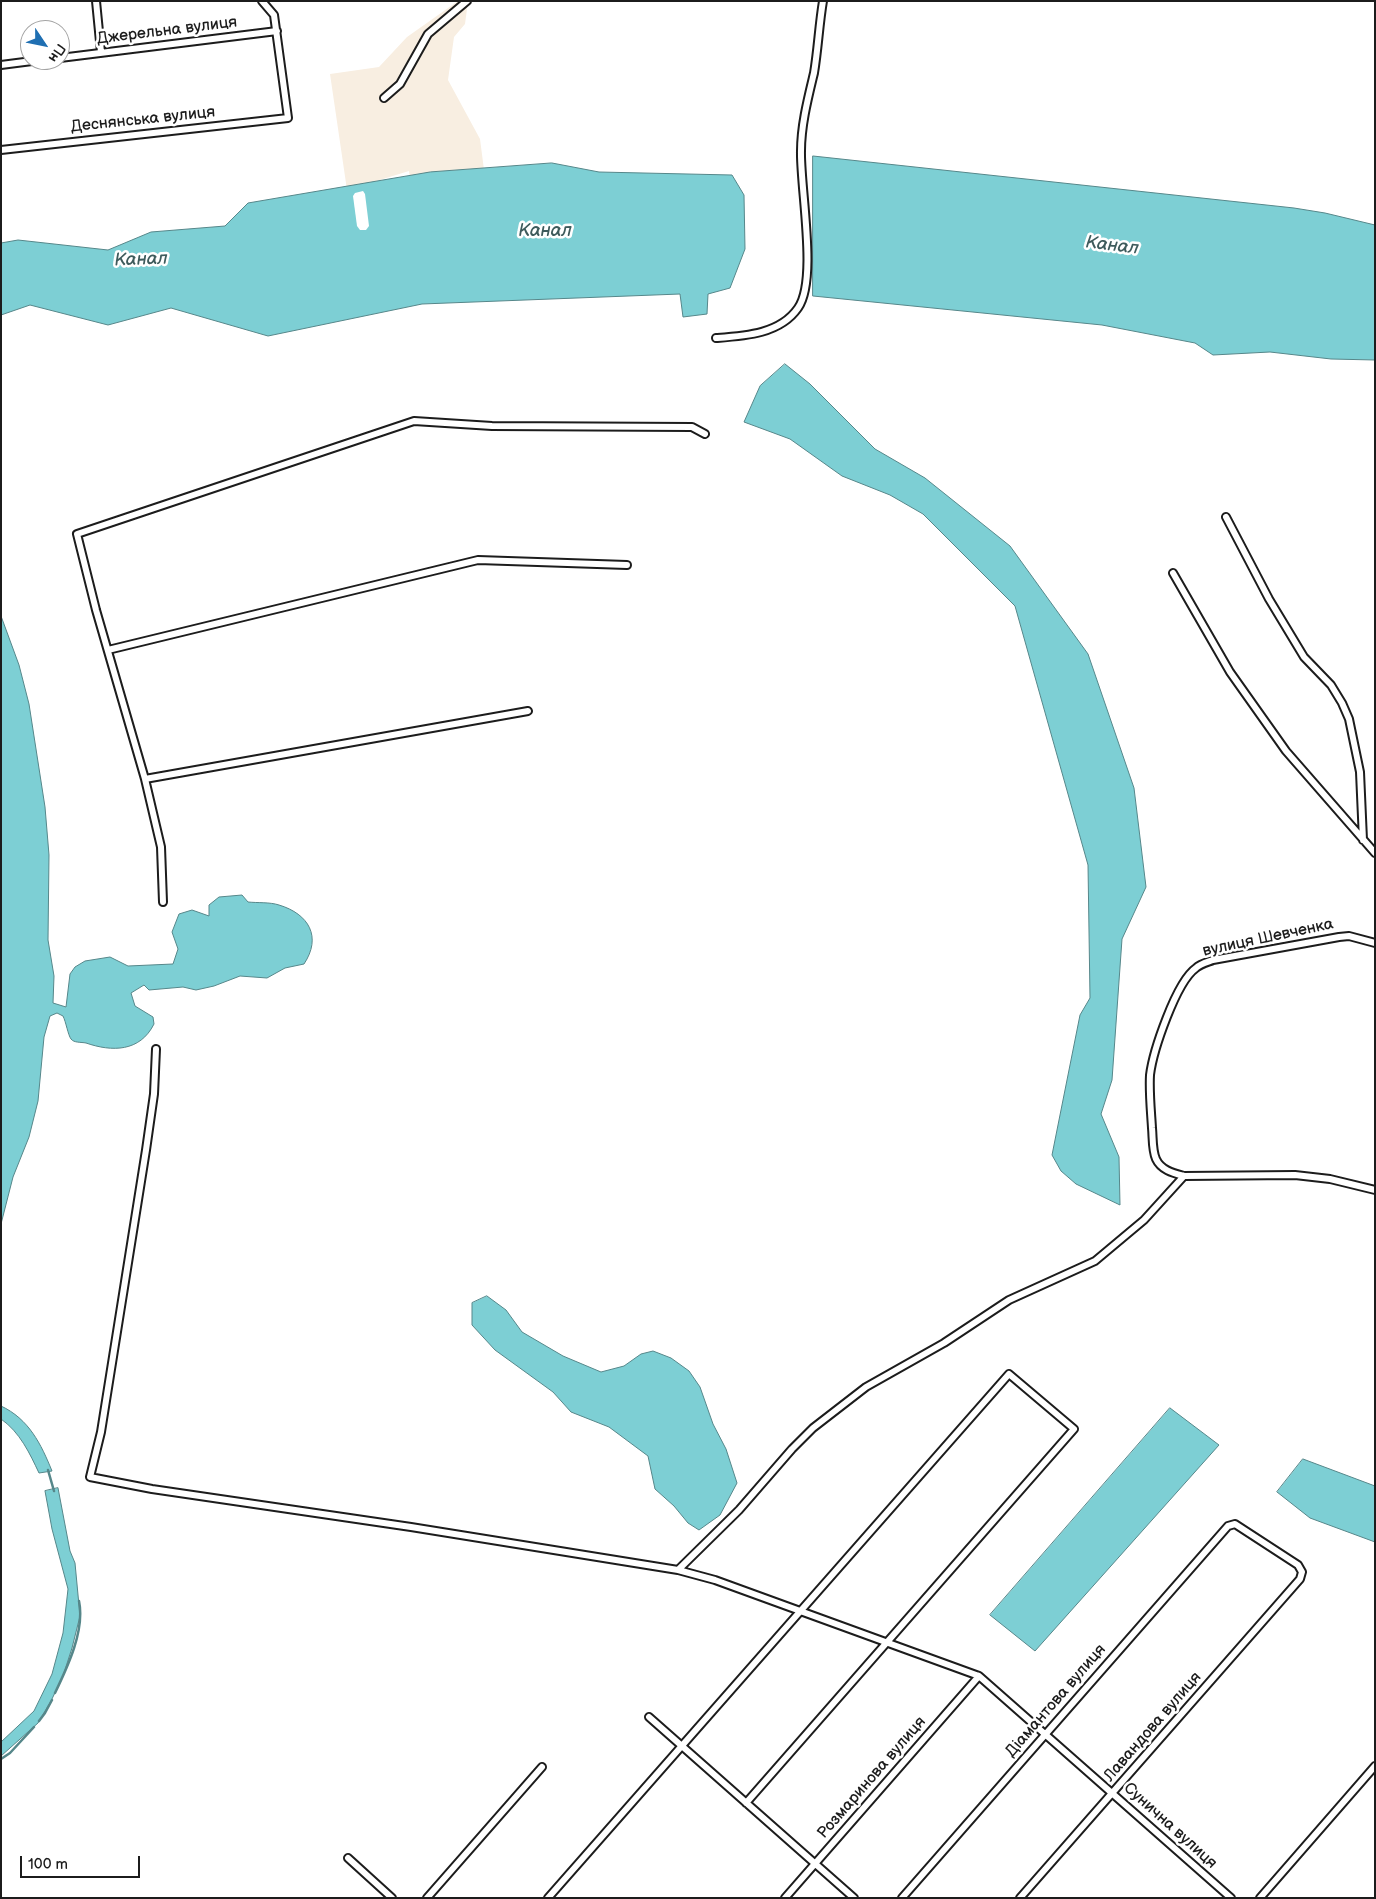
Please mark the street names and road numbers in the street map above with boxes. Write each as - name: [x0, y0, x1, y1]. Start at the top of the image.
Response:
- street label: Джерельна вулиця: [96, 13, 238, 49]
- street label: Деснянська вулиця: [70, 103, 216, 137]
- street label: вулиця Шевченка: [1201, 915, 1335, 961]
- street label: Діамантова вулиця: [1002, 1641, 1110, 1761]
- street label: Лавандова вулиця: [1100, 1668, 1206, 1786]
- street label: Розмаринова вулиця: [814, 1713, 930, 1843]
- street label: Сунична вулиця: [1119, 1779, 1221, 1873]

